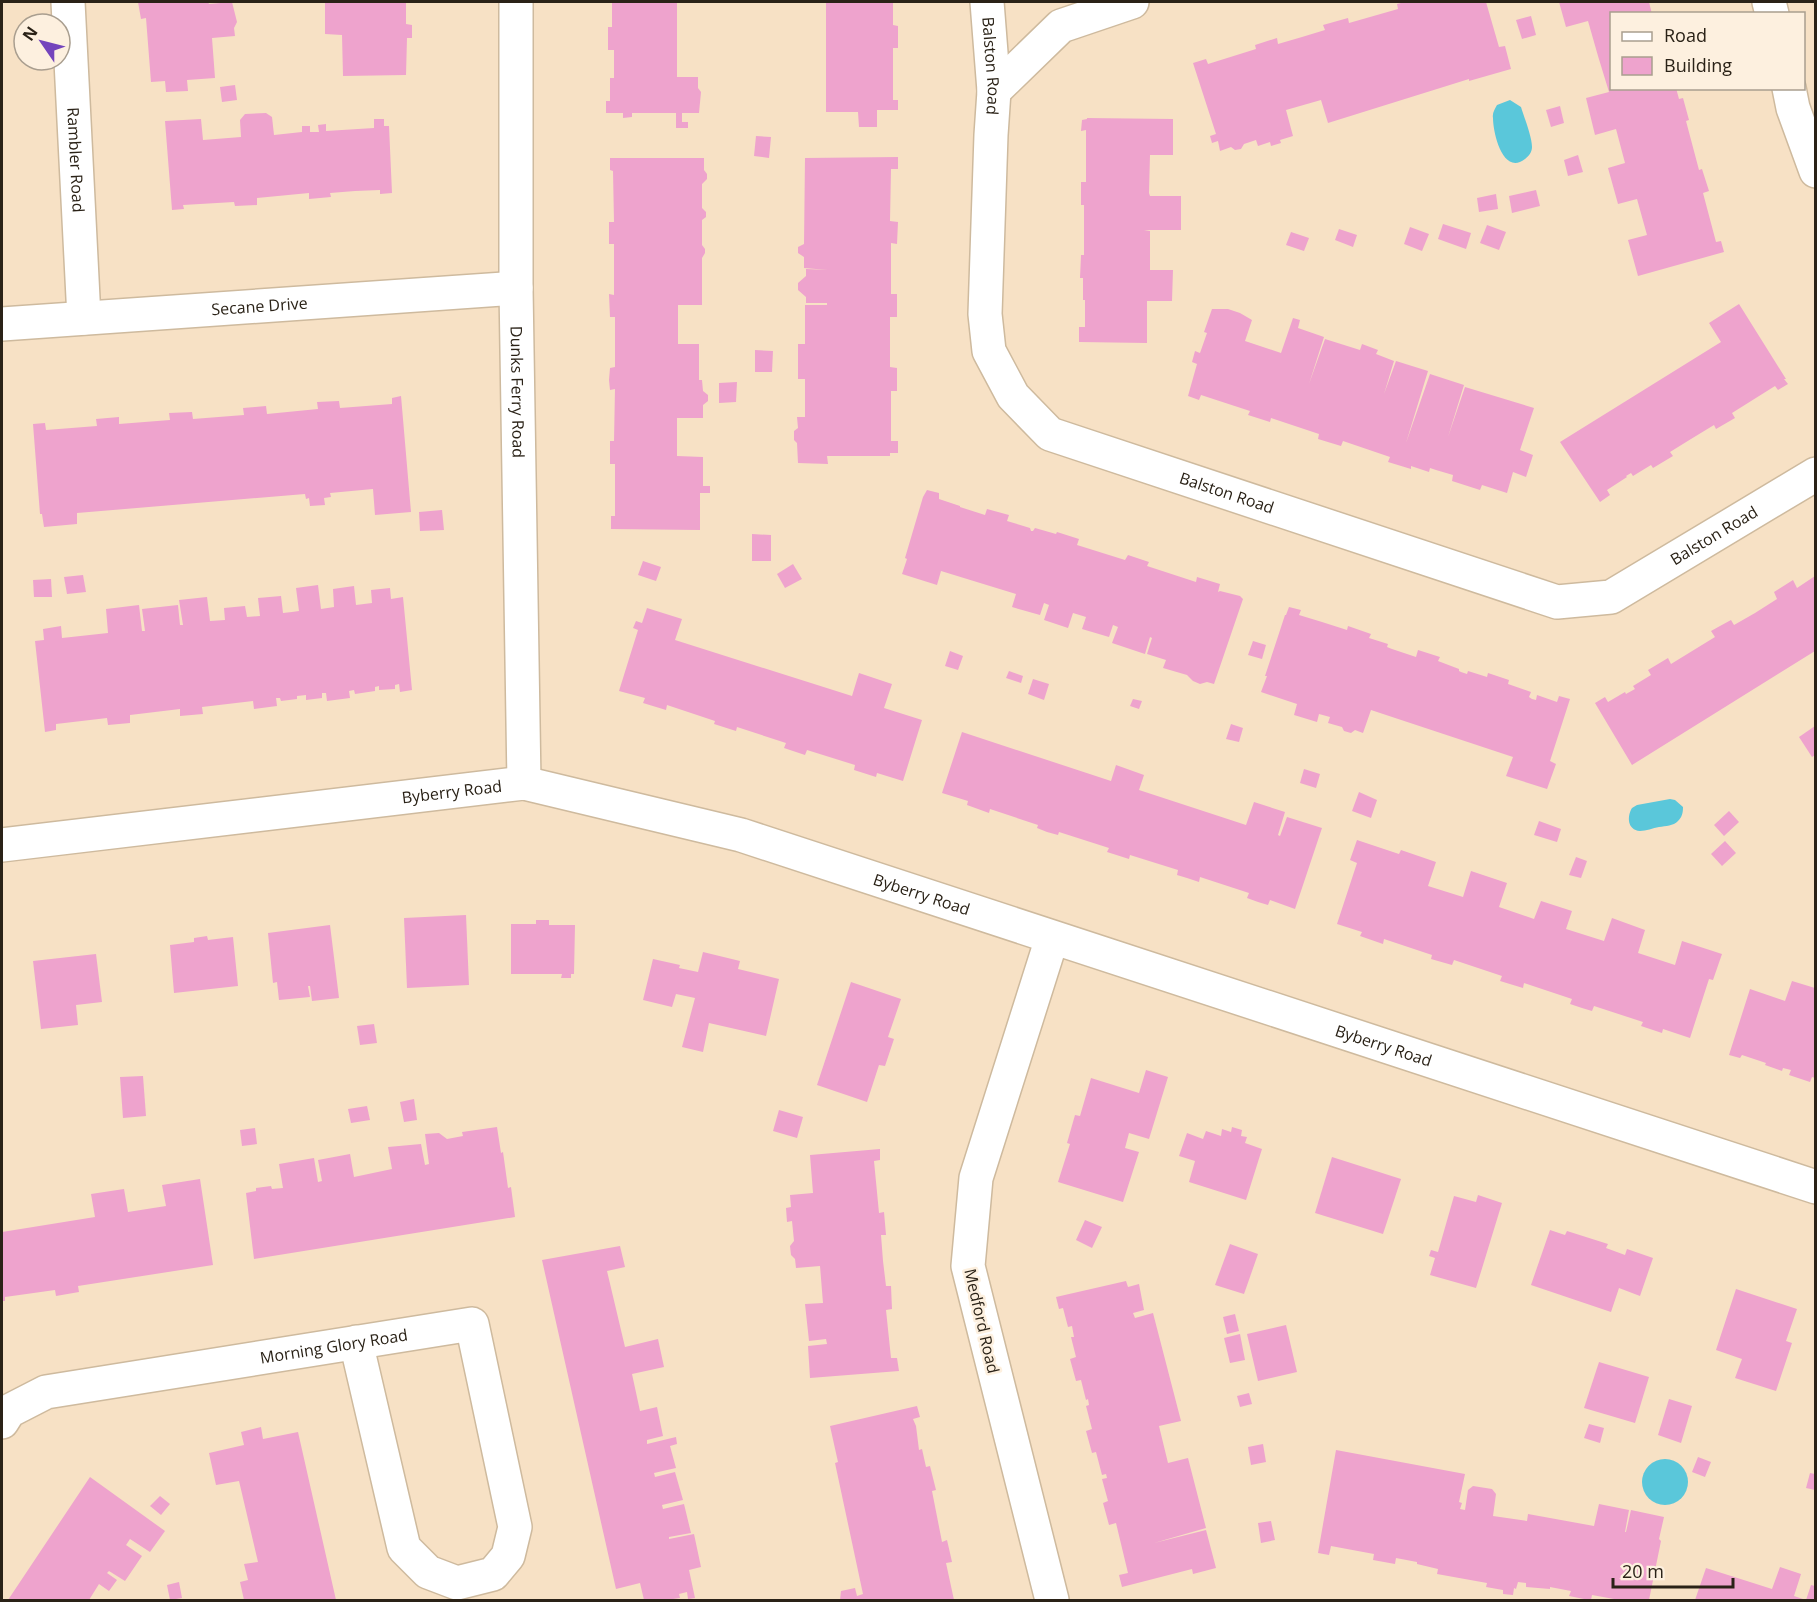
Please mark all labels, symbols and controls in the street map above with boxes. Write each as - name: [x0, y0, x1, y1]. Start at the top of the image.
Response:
- north arrow: [12, 12, 72, 72]
- legend: [1610, 12, 1805, 90]
- street label: Balston Road: [977, 16, 1005, 116]
- text: N: [17, 22, 42, 45]
- text: Road: [1664, 23, 1707, 47]
- text: Building: [1664, 53, 1732, 77]
- street label: Rambler Road: [62, 107, 90, 213]
- street label: Secane Drive: [210, 292, 308, 320]
- street label: Dunks Ferry Road: [506, 326, 530, 458]
- street label: Balston Road: [1177, 467, 1277, 519]
- street label: Balston Road: [1666, 501, 1762, 570]
- street label: Byberry Road: [401, 775, 503, 808]
- street label: Byberry Road: [871, 868, 973, 920]
- street label: Byberry Road: [1332, 1019, 1435, 1072]
- street label: Medford Road: [959, 1266, 1005, 1376]
- street label: Morning Glory Road: [258, 1323, 409, 1369]
- scale bar: [1613, 1551, 1733, 1589]
- text: 20 m: [1622, 1559, 1664, 1583]

